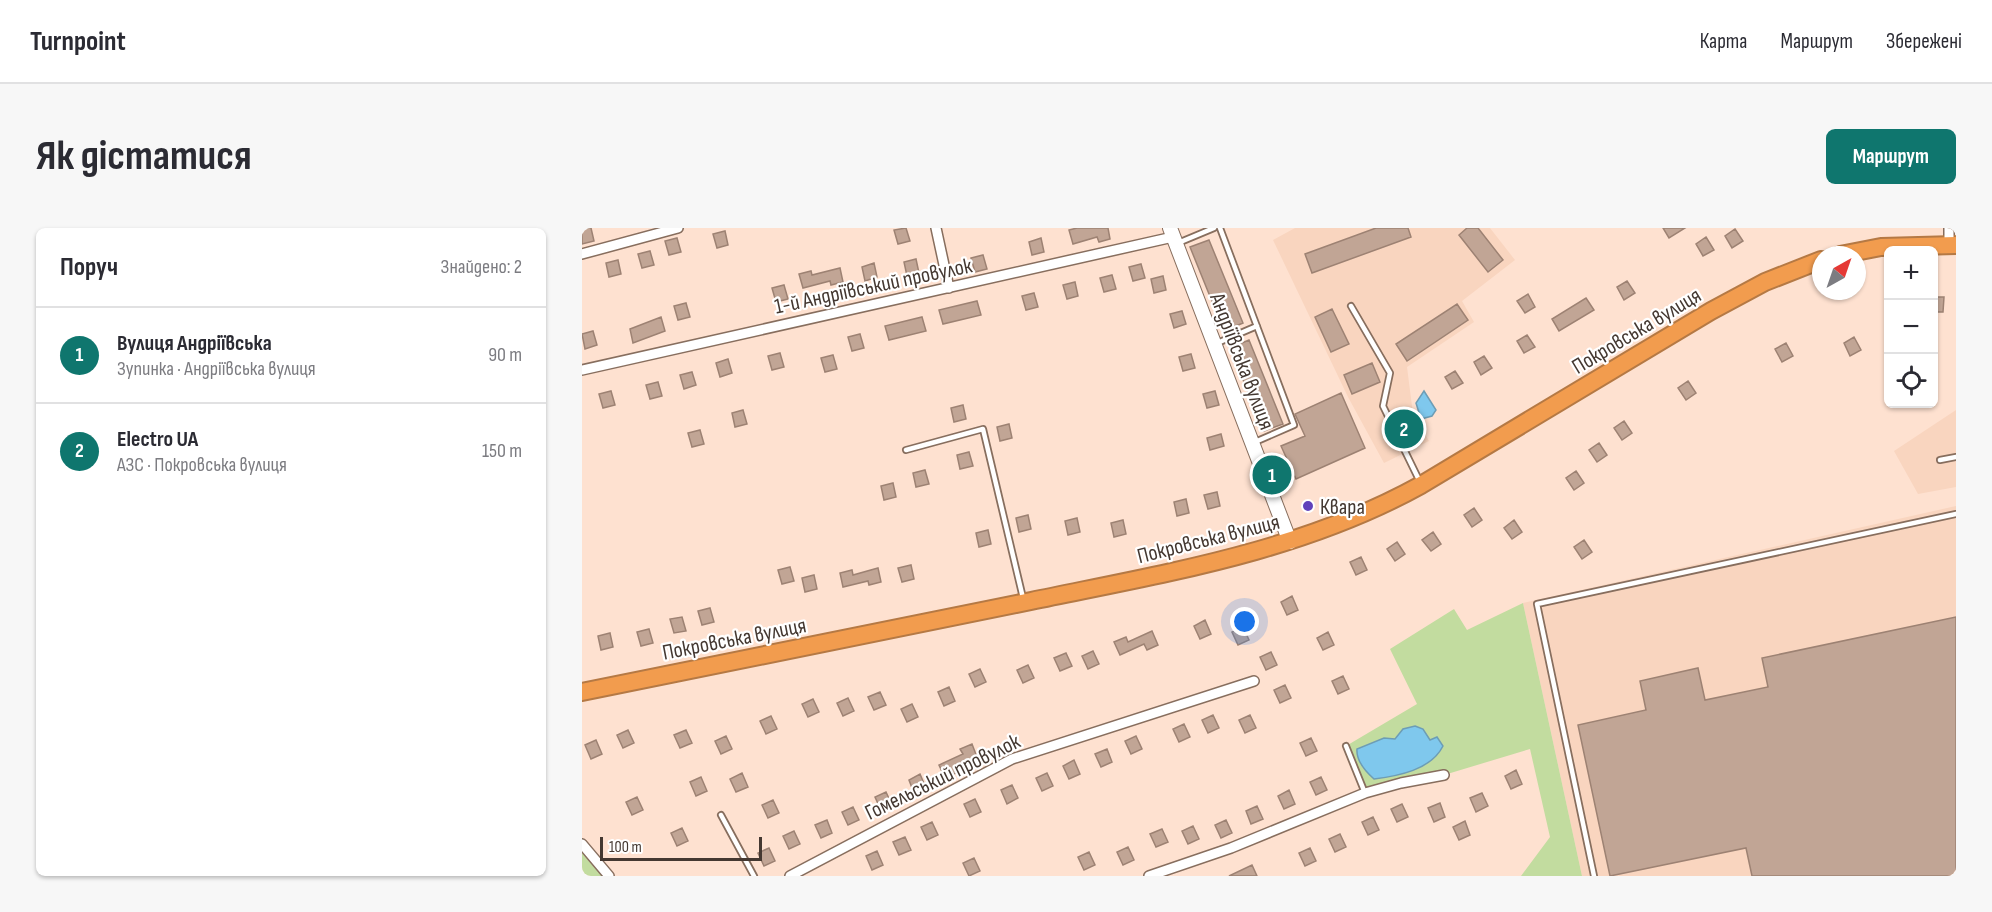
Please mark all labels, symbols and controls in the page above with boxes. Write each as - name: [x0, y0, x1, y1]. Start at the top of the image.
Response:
- text: Turnpoint: [30, 25, 126, 58]
- text: Карта: [1700, 29, 1747, 54]
- text: Маршрут: [1780, 29, 1853, 54]
- text: Збережені: [1886, 29, 1962, 54]
- button: Маршрут: [1826, 129, 1956, 184]
- text: Як дістатися: [36, 131, 252, 182]
- north arrow: [1812, 246, 1866, 300]
- map controls: [1884, 246, 1938, 408]
- button: +: [1884, 246, 1938, 300]
- text: Поруч: [60, 252, 118, 283]
- street label: 1-й Андріївський провулок: [772, 252, 975, 321]
- text: Знайдено: 2: [441, 255, 522, 279]
- street label: Покровська вулиця: [1567, 282, 1706, 380]
- street label: Андріївська вулиця: [1203, 288, 1280, 434]
- button: −: [1884, 300, 1938, 354]
- text: Вулиця Андріївська: [117, 330, 272, 357]
- text: 1: [76, 343, 83, 367]
- text: 90 m: [488, 343, 522, 367]
- button: locate: [1884, 354, 1938, 408]
- text: Зупинка · Андріївська вулиця: [117, 357, 316, 381]
- pin: 2: [1384, 406, 1424, 452]
- text: Electro UA: [117, 426, 198, 453]
- text: 2: [75, 439, 84, 463]
- text: 150 m: [482, 439, 522, 463]
- pin: 1: [1252, 452, 1292, 498]
- text: АЗС · Покровська вулиця: [117, 453, 287, 477]
- place label: Квара: [1320, 494, 1365, 521]
- marker: Квара: [1301, 499, 1315, 513]
- street label: Покровська вулиця: [1134, 509, 1282, 570]
- your location: [1230, 607, 1259, 636]
- street label: Покровська вулиця: [660, 612, 808, 667]
- street label: Гомельський провулок: [861, 728, 1025, 827]
- scale bar: [600, 834, 762, 862]
- text: 100 m: [609, 838, 642, 857]

